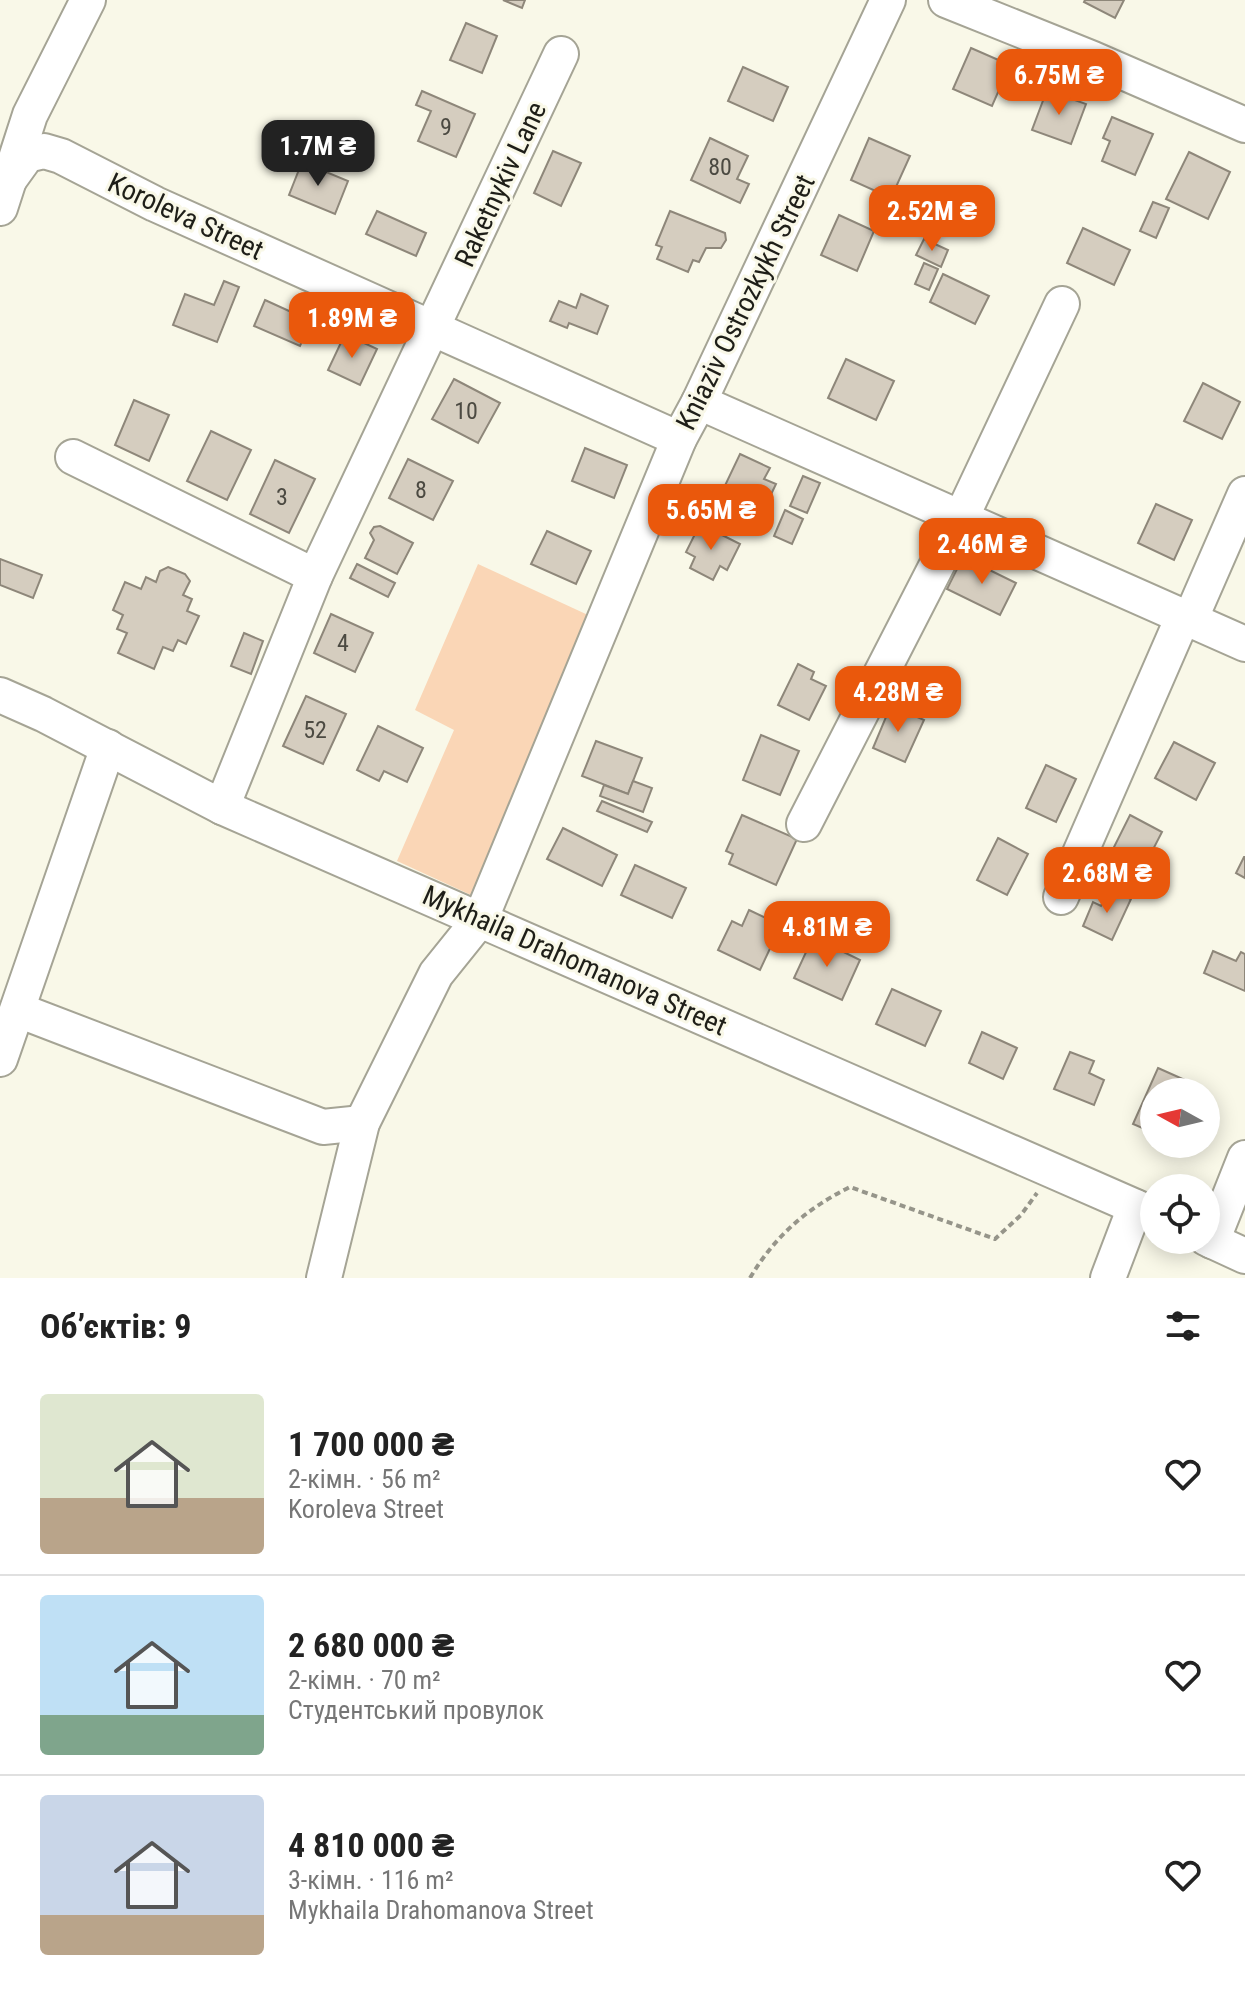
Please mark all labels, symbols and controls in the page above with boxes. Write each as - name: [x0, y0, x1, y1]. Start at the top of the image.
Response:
- pin: 6.75M ₴: [985, 49, 1133, 117]
- text: 6.75M ₴: [1014, 60, 1104, 90]
- street label: Raketnykiv Lane: [448, 97, 553, 272]
- house number: 9: [440, 113, 452, 141]
- pin: 1.7M ₴: [253, 120, 383, 188]
- text: 1.7M ₴: [280, 131, 356, 161]
- house number: 80: [708, 153, 732, 181]
- street label: Koroleva Street: [103, 166, 269, 267]
- street label: Kniaziv Ostrozkykh Street: [669, 169, 822, 435]
- pin: 2.52M ₴: [858, 185, 1006, 253]
- text: 2.52M ₴: [887, 196, 977, 226]
- pin: 1.89M ₴: [278, 292, 426, 360]
- text: 1.89M ₴: [307, 303, 397, 333]
- house number: 10: [454, 397, 478, 425]
- house number: 8: [415, 476, 427, 504]
- house number: 3: [276, 483, 288, 511]
- pin: 5.65M ₴: [637, 484, 785, 552]
- text: 5.65M ₴: [666, 495, 756, 525]
- pin: 2.46M ₴: [908, 518, 1056, 586]
- text: 2.46M ₴: [937, 529, 1027, 559]
- house number: 4: [337, 629, 349, 657]
- pin: 4.28M ₴: [824, 666, 972, 734]
- text: 4.28M ₴: [853, 677, 943, 707]
- house number: 52: [303, 716, 327, 744]
- pin: 2.68M ₴: [1033, 847, 1181, 915]
- text: 2.68M ₴: [1062, 858, 1152, 888]
- street label: Mykhaila Drahomanova Street: [418, 878, 732, 1042]
- pin: 4.81M ₴: [753, 901, 901, 969]
- text: 4.81M ₴: [782, 912, 872, 942]
- north arrow: [1140, 1078, 1220, 1158]
- map controls: [1140, 1078, 1220, 1254]
- button: locate: [1140, 1174, 1220, 1254]
- icon: filters: [1161, 1304, 1205, 1348]
- text: Об’єктів: 9: [40, 1306, 191, 1346]
- text: 1 700 000 ₴: [288, 1424, 454, 1464]
- icon: home: [104, 1426, 200, 1522]
- icon: heart: [1161, 1452, 1205, 1496]
- text: 2-кімн. · 56 m²: [288, 1464, 441, 1494]
- text: Koroleva Street: [288, 1494, 444, 1524]
- text: 2 680 000 ₴: [288, 1625, 454, 1665]
- icon: home: [104, 1627, 200, 1723]
- icon: heart: [1161, 1653, 1205, 1697]
- text: 2-кімн. · 70 m²: [288, 1665, 441, 1695]
- text: Студентський провулок: [288, 1695, 544, 1725]
- text: 4 810 000 ₴: [288, 1825, 454, 1865]
- icon: home: [104, 1827, 200, 1923]
- icon: heart: [1161, 1853, 1205, 1897]
- text: 3-кімн. · 116 m²: [288, 1865, 454, 1895]
- text: Mykhaila Drahomanova Street: [288, 1895, 594, 1925]

